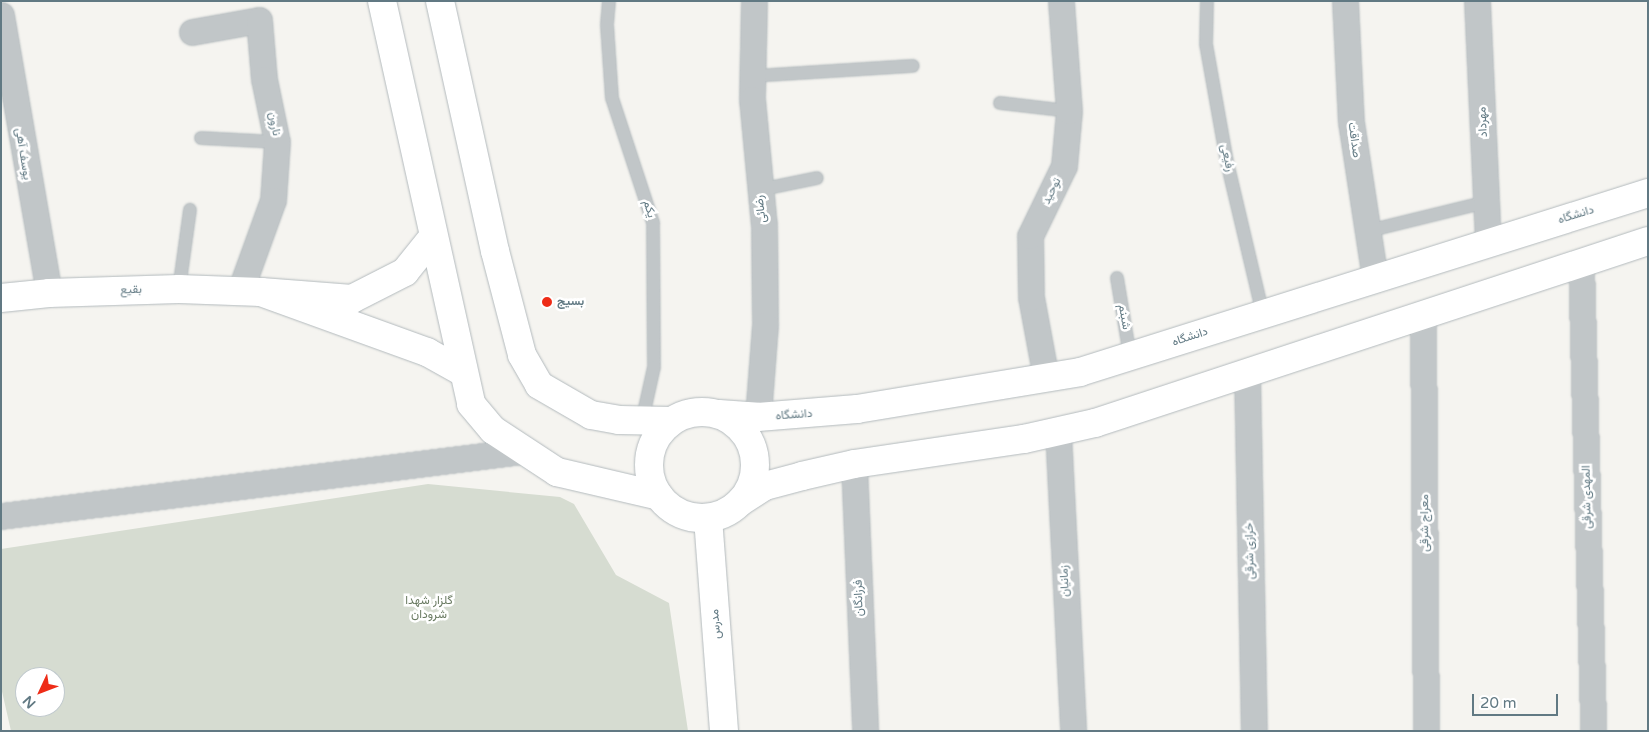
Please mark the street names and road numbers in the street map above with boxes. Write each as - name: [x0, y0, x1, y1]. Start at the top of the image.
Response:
- street label: مهرداد: [1475, 106, 1491, 138]
- street label: نارون: [264, 111, 284, 137]
- street label: صداقت: [1344, 121, 1364, 159]
- street label: یوسف آهی: [12, 127, 34, 181]
- street label: رفیعی: [1217, 143, 1237, 173]
- street label: توحید: [1039, 175, 1065, 207]
- street label: رضائی: [752, 194, 770, 224]
- street label: یکم: [640, 199, 658, 219]
- street label: دانشگاه: [1556, 203, 1596, 227]
- street label: بقیع: [120, 282, 142, 298]
- street label: شبنم: [1115, 303, 1133, 331]
- street label: دانشگاه: [1170, 324, 1210, 350]
- street label: دانشگاه: [775, 407, 813, 423]
- street label: المهدی شرقی: [1579, 465, 1595, 529]
- street label: معراج شرقی: [1418, 494, 1432, 552]
- street label: خرازی شرقی: [1242, 522, 1258, 580]
- street label: زمانیان: [1057, 565, 1073, 597]
- street label: فرزانگان: [851, 579, 867, 617]
- street label: مدرس: [708, 608, 724, 640]

